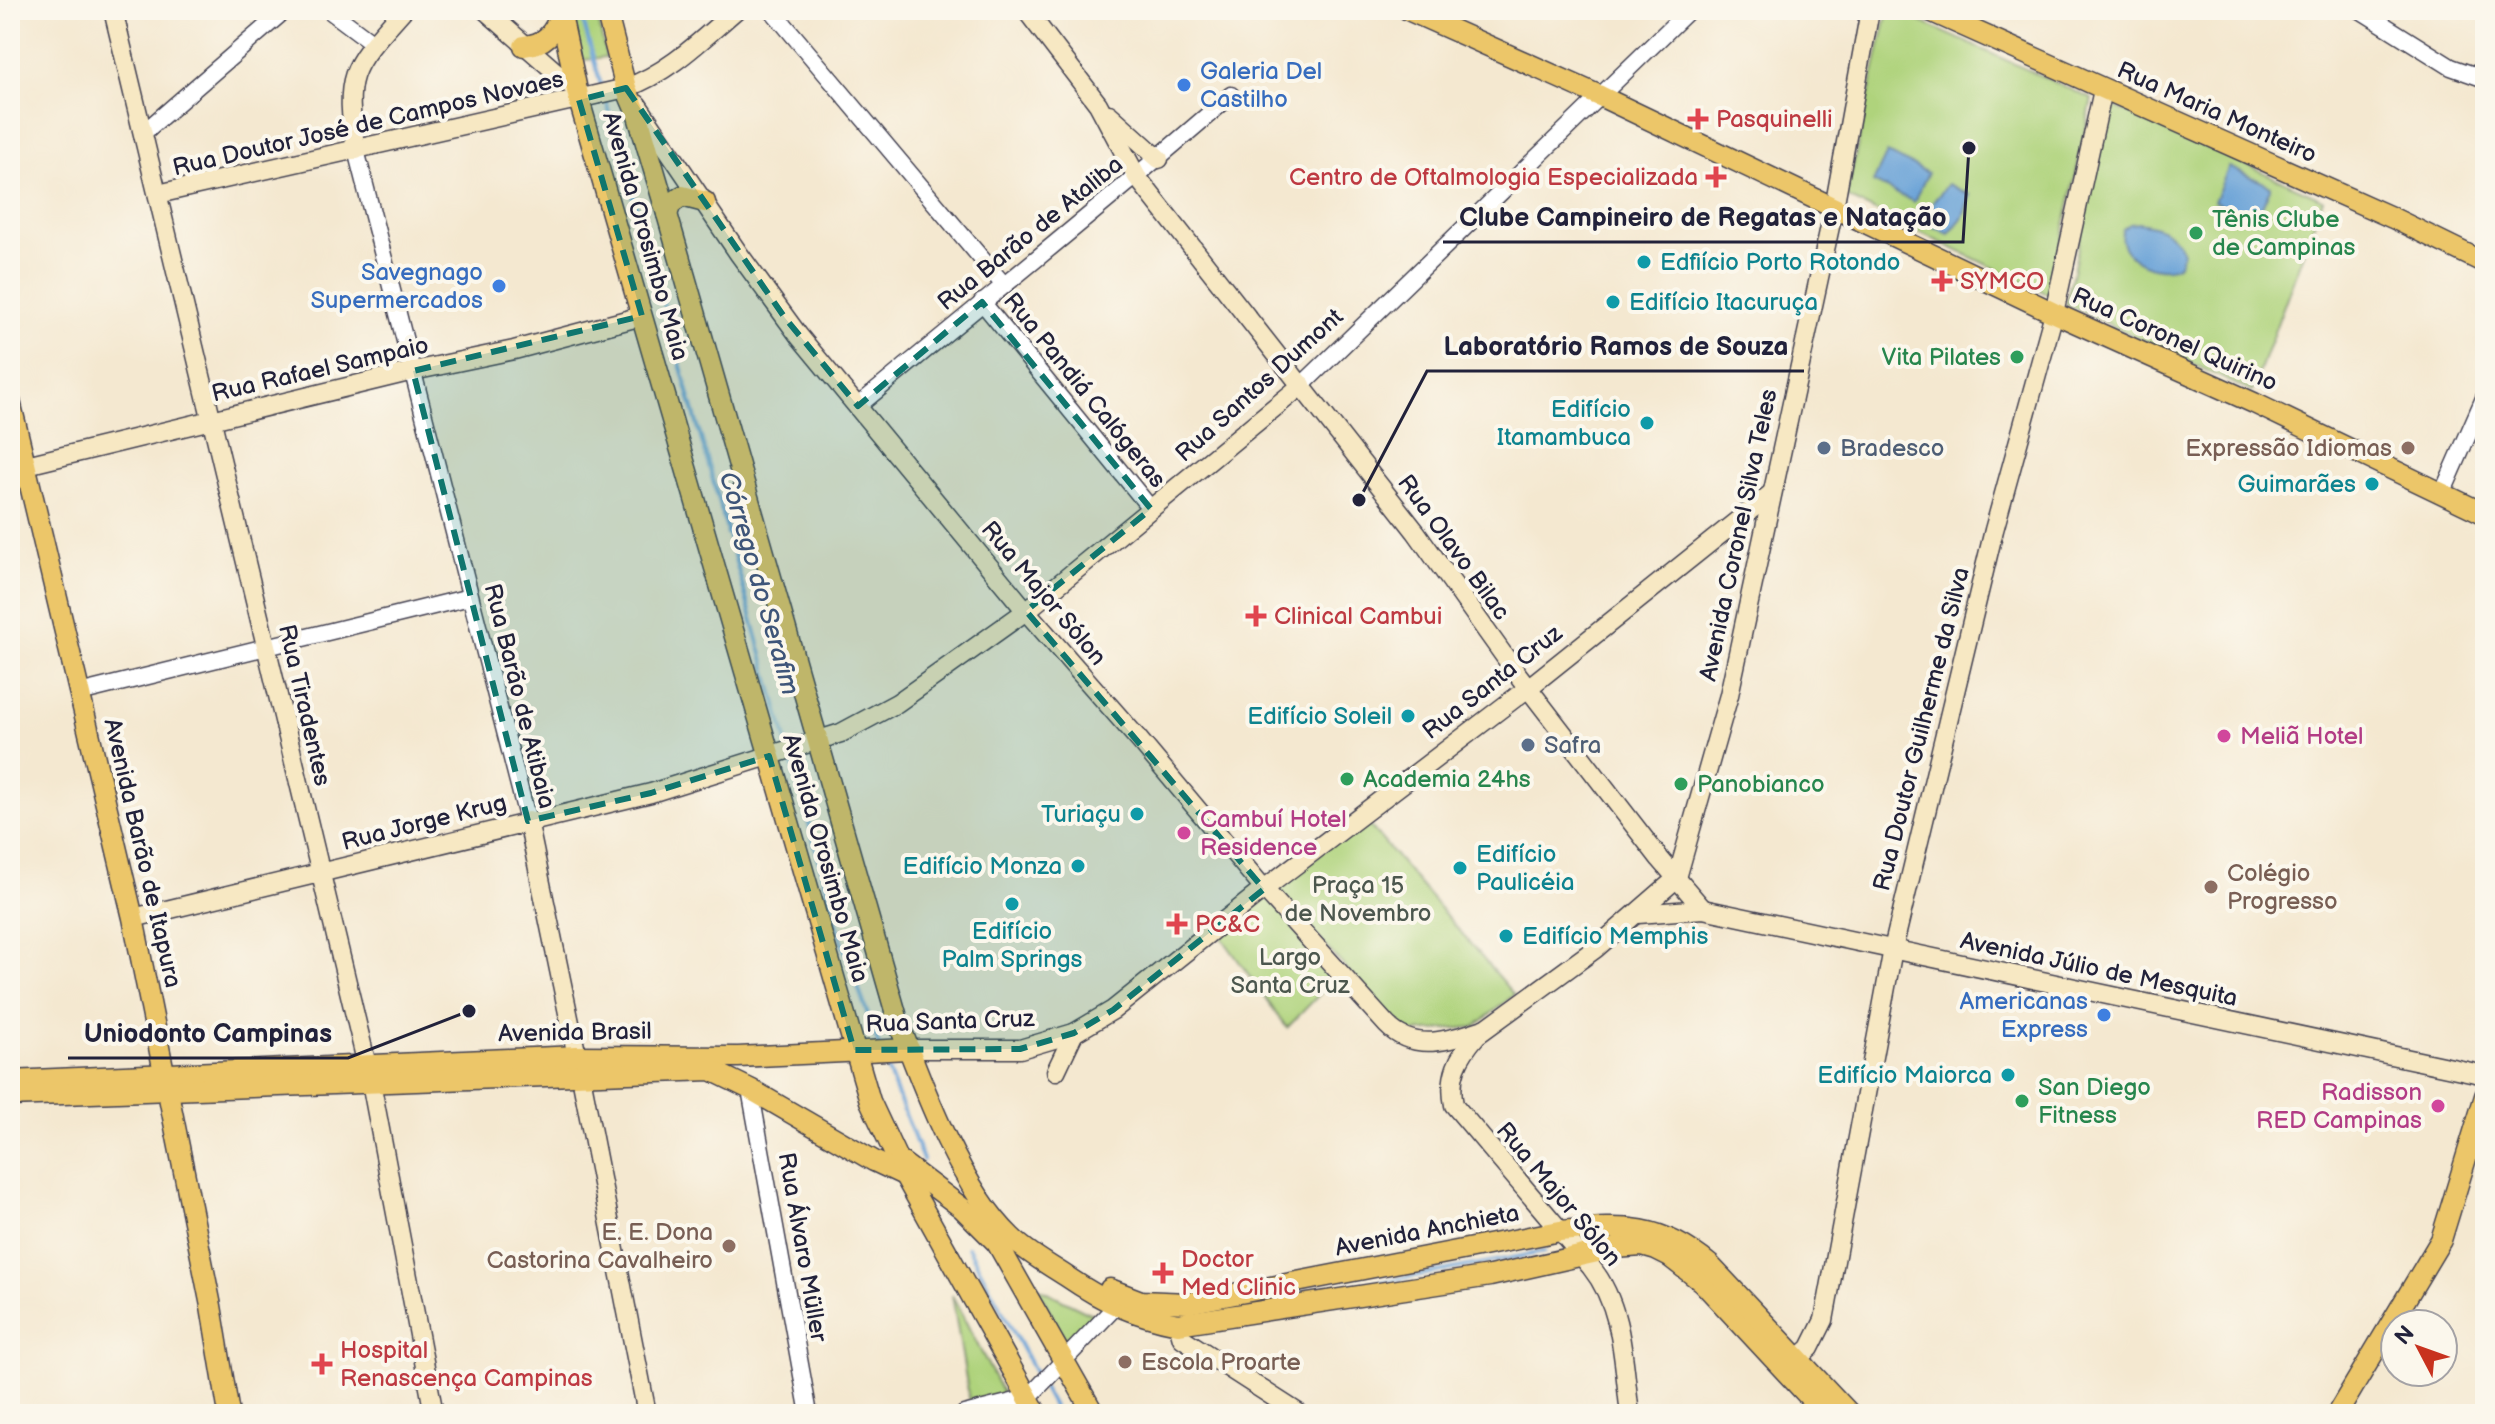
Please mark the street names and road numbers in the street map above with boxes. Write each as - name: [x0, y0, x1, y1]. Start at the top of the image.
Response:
- street label: Rua Maria Monteiro: [2113, 55, 2321, 169]
- street label: Rua Doutor José de Campos Novaes: [170, 64, 567, 183]
- street label: Avenida Orosimbo Maia: [596, 108, 695, 364]
- street label: Rua Barão de Ataliba: [932, 150, 1129, 317]
- street label: Rua Coronel Quirino: [2068, 281, 2282, 398]
- street label: Rua Pandiá Calógeras: [997, 287, 1172, 494]
- street label: Rua Santos Dumont: [1170, 302, 1350, 468]
- street label: Rua Rafael Sampaio: [209, 330, 431, 409]
- street label: Avenida Coronel Silva Teles: [1693, 386, 1784, 684]
- street label: Rua Olavo Bilac: [1391, 469, 1516, 626]
- street label: Rua Major Sólon: [975, 515, 1112, 671]
- street label: Rua Doutor Guilherme da Silva: [1867, 564, 1976, 894]
- street label: Rua Barão de Atibaia: [478, 581, 562, 812]
- street label: Rua Santa Cruz: [1417, 619, 1568, 746]
- street label: Rua Tiradentes: [272, 621, 337, 789]
- street label: Avenida Barão de Itapura: [97, 716, 188, 991]
- street label: Avenida Orosimbo Maia: [776, 730, 875, 986]
- street label: Rua Jorge Krug: [339, 788, 510, 857]
- street label: Avenida Júlio de Mesquita: [1958, 926, 2240, 1013]
- street label: Rua Santa Cruz: [865, 1004, 1035, 1039]
- street label: Avenida Brasil: [498, 1017, 652, 1048]
- street label: Rua Major Sólon: [1490, 1116, 1627, 1272]
- street label: Rua Álvaro Müller: [772, 1150, 834, 1344]
- street label: Avenida Anchieta: [1333, 1198, 1522, 1263]

